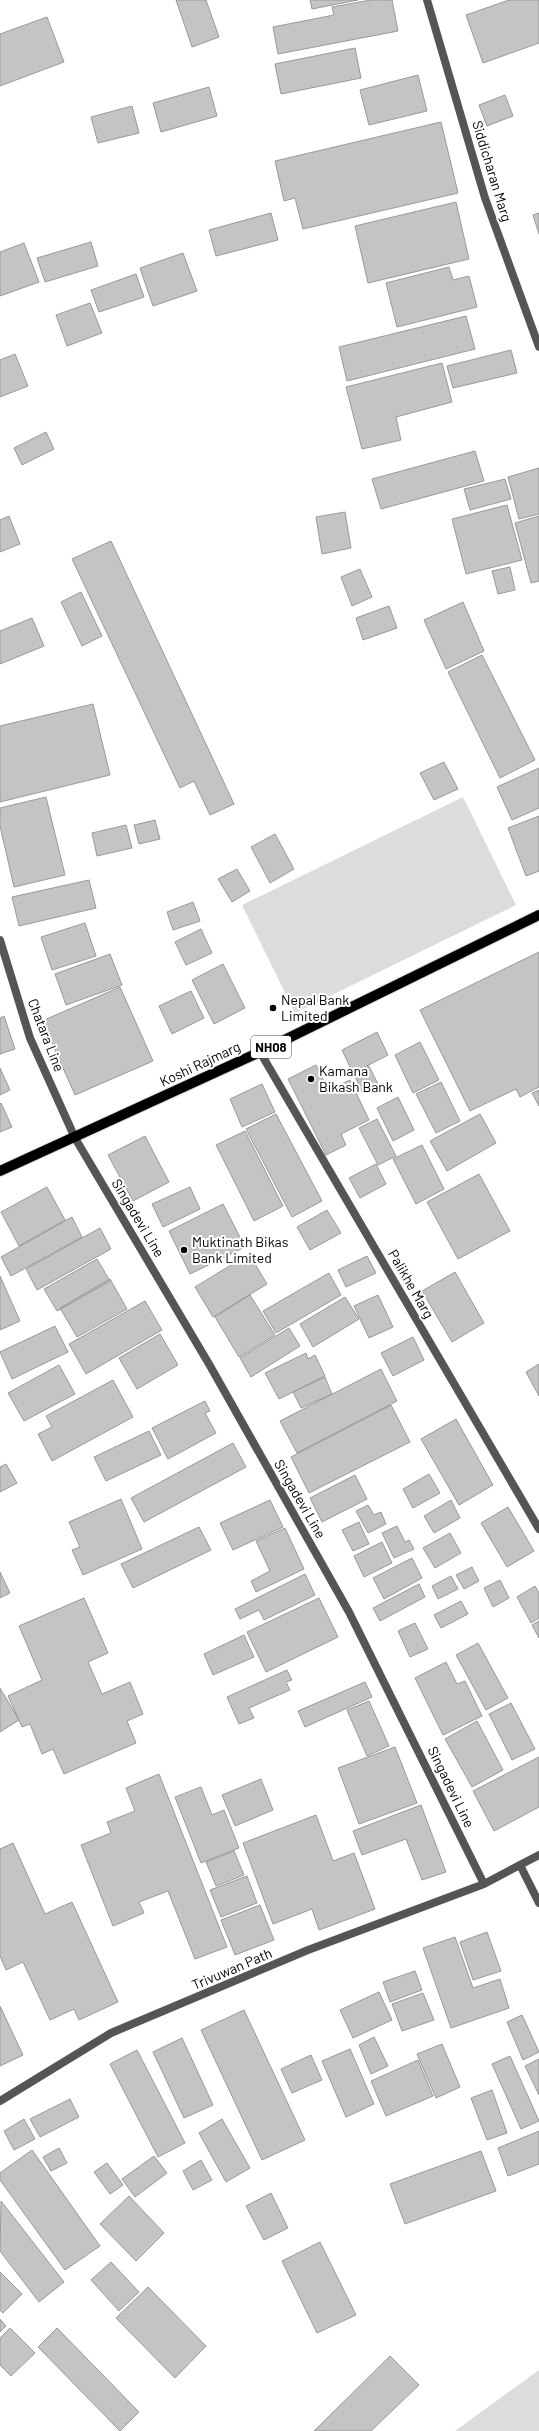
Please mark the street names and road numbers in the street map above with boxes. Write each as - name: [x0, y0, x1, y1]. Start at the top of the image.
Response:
- street label: Siddicharan Marg: [469, 118, 516, 223]
- street label: Chatara Line: [25, 996, 68, 1074]
- road number: NH08: [251, 1036, 291, 1058]
- street label: Koshi Rajmarg: [157, 1037, 243, 1090]
- street label: Singadevi Line: [108, 1176, 168, 1260]
- street label: Palikhe Marg: [385, 1246, 438, 1321]
- street label: Singadevi Line: [271, 1456, 330, 1541]
- street label: Singadevi Line: [424, 1743, 478, 1830]
- street label: Trivuwan Path: [189, 1944, 274, 1993]

